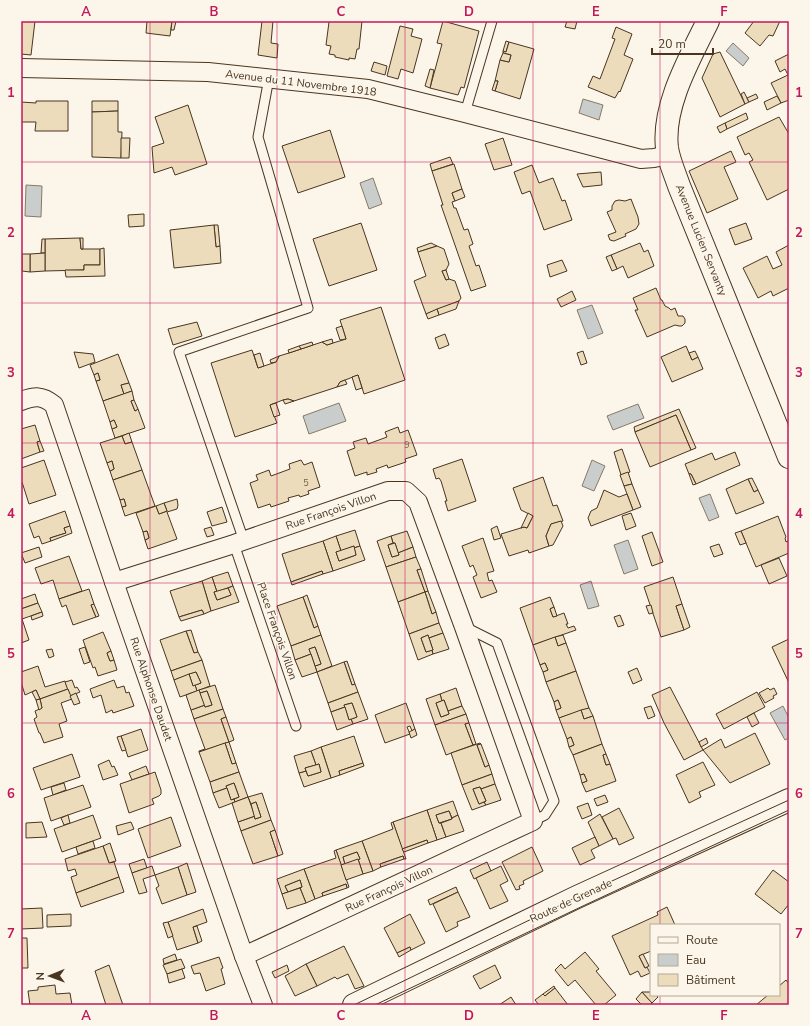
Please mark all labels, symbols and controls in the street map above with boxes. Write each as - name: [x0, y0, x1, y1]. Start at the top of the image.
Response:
- text: A: [81, 3, 91, 21]
- text: B: [210, 3, 219, 21]
- text: C: [337, 3, 346, 21]
- text: D: [464, 3, 474, 21]
- text: E: [592, 3, 600, 21]
- text: F: [720, 3, 728, 21]
- scale bar: [652, 30, 713, 56]
- text: 20 m: [658, 36, 686, 52]
- street label: Avenue du 11 Novembre 1918: [225, 66, 378, 100]
- text: 1: [7, 84, 15, 102]
- text: 1: [795, 84, 803, 102]
- street label: Avenue Lucien Servanty: [672, 182, 730, 298]
- text: 2: [7, 224, 15, 242]
- text: 2: [795, 224, 803, 242]
- text: 3: [7, 364, 15, 382]
- text: 3: [795, 364, 803, 382]
- house number: 9: [404, 439, 410, 451]
- house number: 5: [303, 477, 309, 489]
- street label: Rue François Villon: [284, 488, 378, 534]
- text: 4: [7, 505, 15, 523]
- text: 4: [795, 505, 803, 523]
- street label: Place François Villon: [253, 580, 301, 682]
- street label: Rue Alphonse Daudet: [126, 635, 176, 743]
- text: 5: [7, 645, 15, 663]
- text: 5: [795, 645, 803, 663]
- text: 6: [7, 785, 15, 803]
- text: 6: [795, 785, 803, 803]
- street label: Rue François Villon: [343, 862, 435, 916]
- street label: Route de Grenade: [527, 875, 615, 927]
- legend: [650, 924, 780, 996]
- text: 7: [7, 925, 15, 943]
- text: 7: [795, 925, 803, 943]
- text: Route: [686, 932, 718, 948]
- text: Eau: [686, 952, 706, 968]
- north arrow: [30, 956, 70, 996]
- text: N: [33, 972, 48, 980]
- text: Bâtiment: [686, 972, 736, 988]
- text: A: [81, 1007, 91, 1025]
- text: B: [210, 1007, 219, 1025]
- text: C: [337, 1007, 346, 1025]
- text: D: [464, 1007, 474, 1025]
- text: E: [592, 1007, 600, 1025]
- text: F: [720, 1007, 728, 1025]

